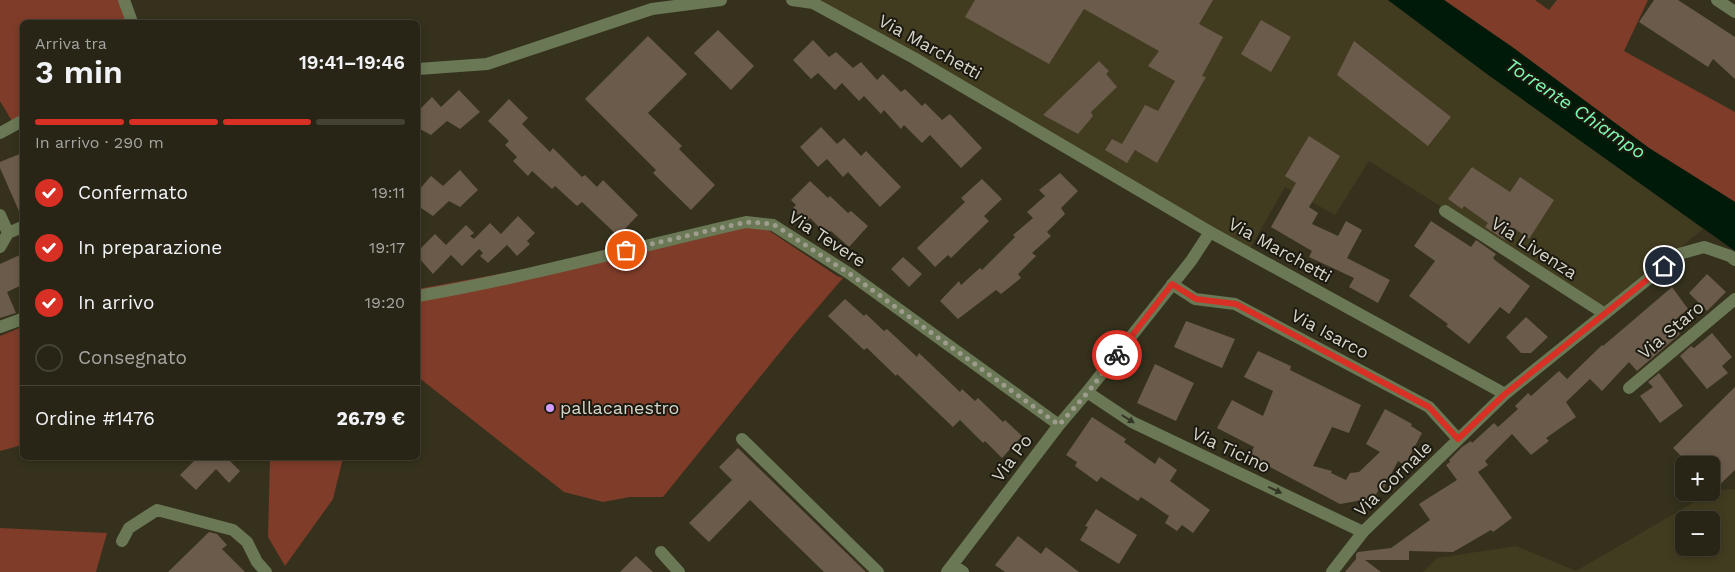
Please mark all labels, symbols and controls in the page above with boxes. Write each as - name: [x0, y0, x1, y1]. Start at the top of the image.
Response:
- street label: Via Marchetti: [875, 10, 986, 84]
- text: Arriva tra: [35, 34, 107, 53]
- text: 19:41–19:46: [299, 51, 405, 74]
- text: 3 min: [35, 53, 123, 91]
- water label: Torrente Chiampo: [1501, 53, 1650, 164]
- text: In arrivo · 290 m: [35, 133, 164, 152]
- icon: check: [35, 179, 63, 207]
- text: Confermato: [78, 181, 188, 204]
- text: 19:11: [372, 183, 405, 202]
- street label: Via Tevere: [785, 206, 870, 271]
- street label: Via Livenza: [1487, 212, 1581, 283]
- street label: Via Marchetti: [1225, 213, 1336, 287]
- pin: [605, 229, 647, 271]
- icon: check: [35, 234, 63, 262]
- text: In preparazione: [78, 236, 222, 259]
- icon: bag: [612, 236, 640, 264]
- text: 19:17: [369, 238, 405, 257]
- pin: [1643, 245, 1685, 287]
- icon: home: [1650, 252, 1678, 280]
- icon: check: [35, 289, 63, 317]
- text: In arrivo: [78, 291, 154, 314]
- text: 19:20: [365, 293, 405, 312]
- street label: Via Staro: [1633, 296, 1708, 363]
- street label: Via Isarco: [1288, 304, 1373, 363]
- courier: [1092, 330, 1142, 380]
- icon: bike: [1103, 341, 1131, 369]
- text: Consegnato: [78, 346, 187, 369]
- place label: pallacanestro: [560, 397, 679, 418]
- marker: pallacanestro: [544, 402, 556, 414]
- text: Ordine #1476: [35, 407, 155, 430]
- text: 26.79 €: [337, 407, 405, 430]
- one-way arrow: [1122, 415, 1135, 424]
- street label: Via Ticino: [1189, 422, 1274, 477]
- street label: Via Po: [987, 430, 1036, 486]
- street label: Via Cornale: [1349, 436, 1436, 521]
- map controls: [1675, 456, 1720, 556]
- button: +: [1675, 456, 1720, 501]
- one-way arrow: [1267, 485, 1282, 494]
- button: −: [1675, 511, 1720, 556]

